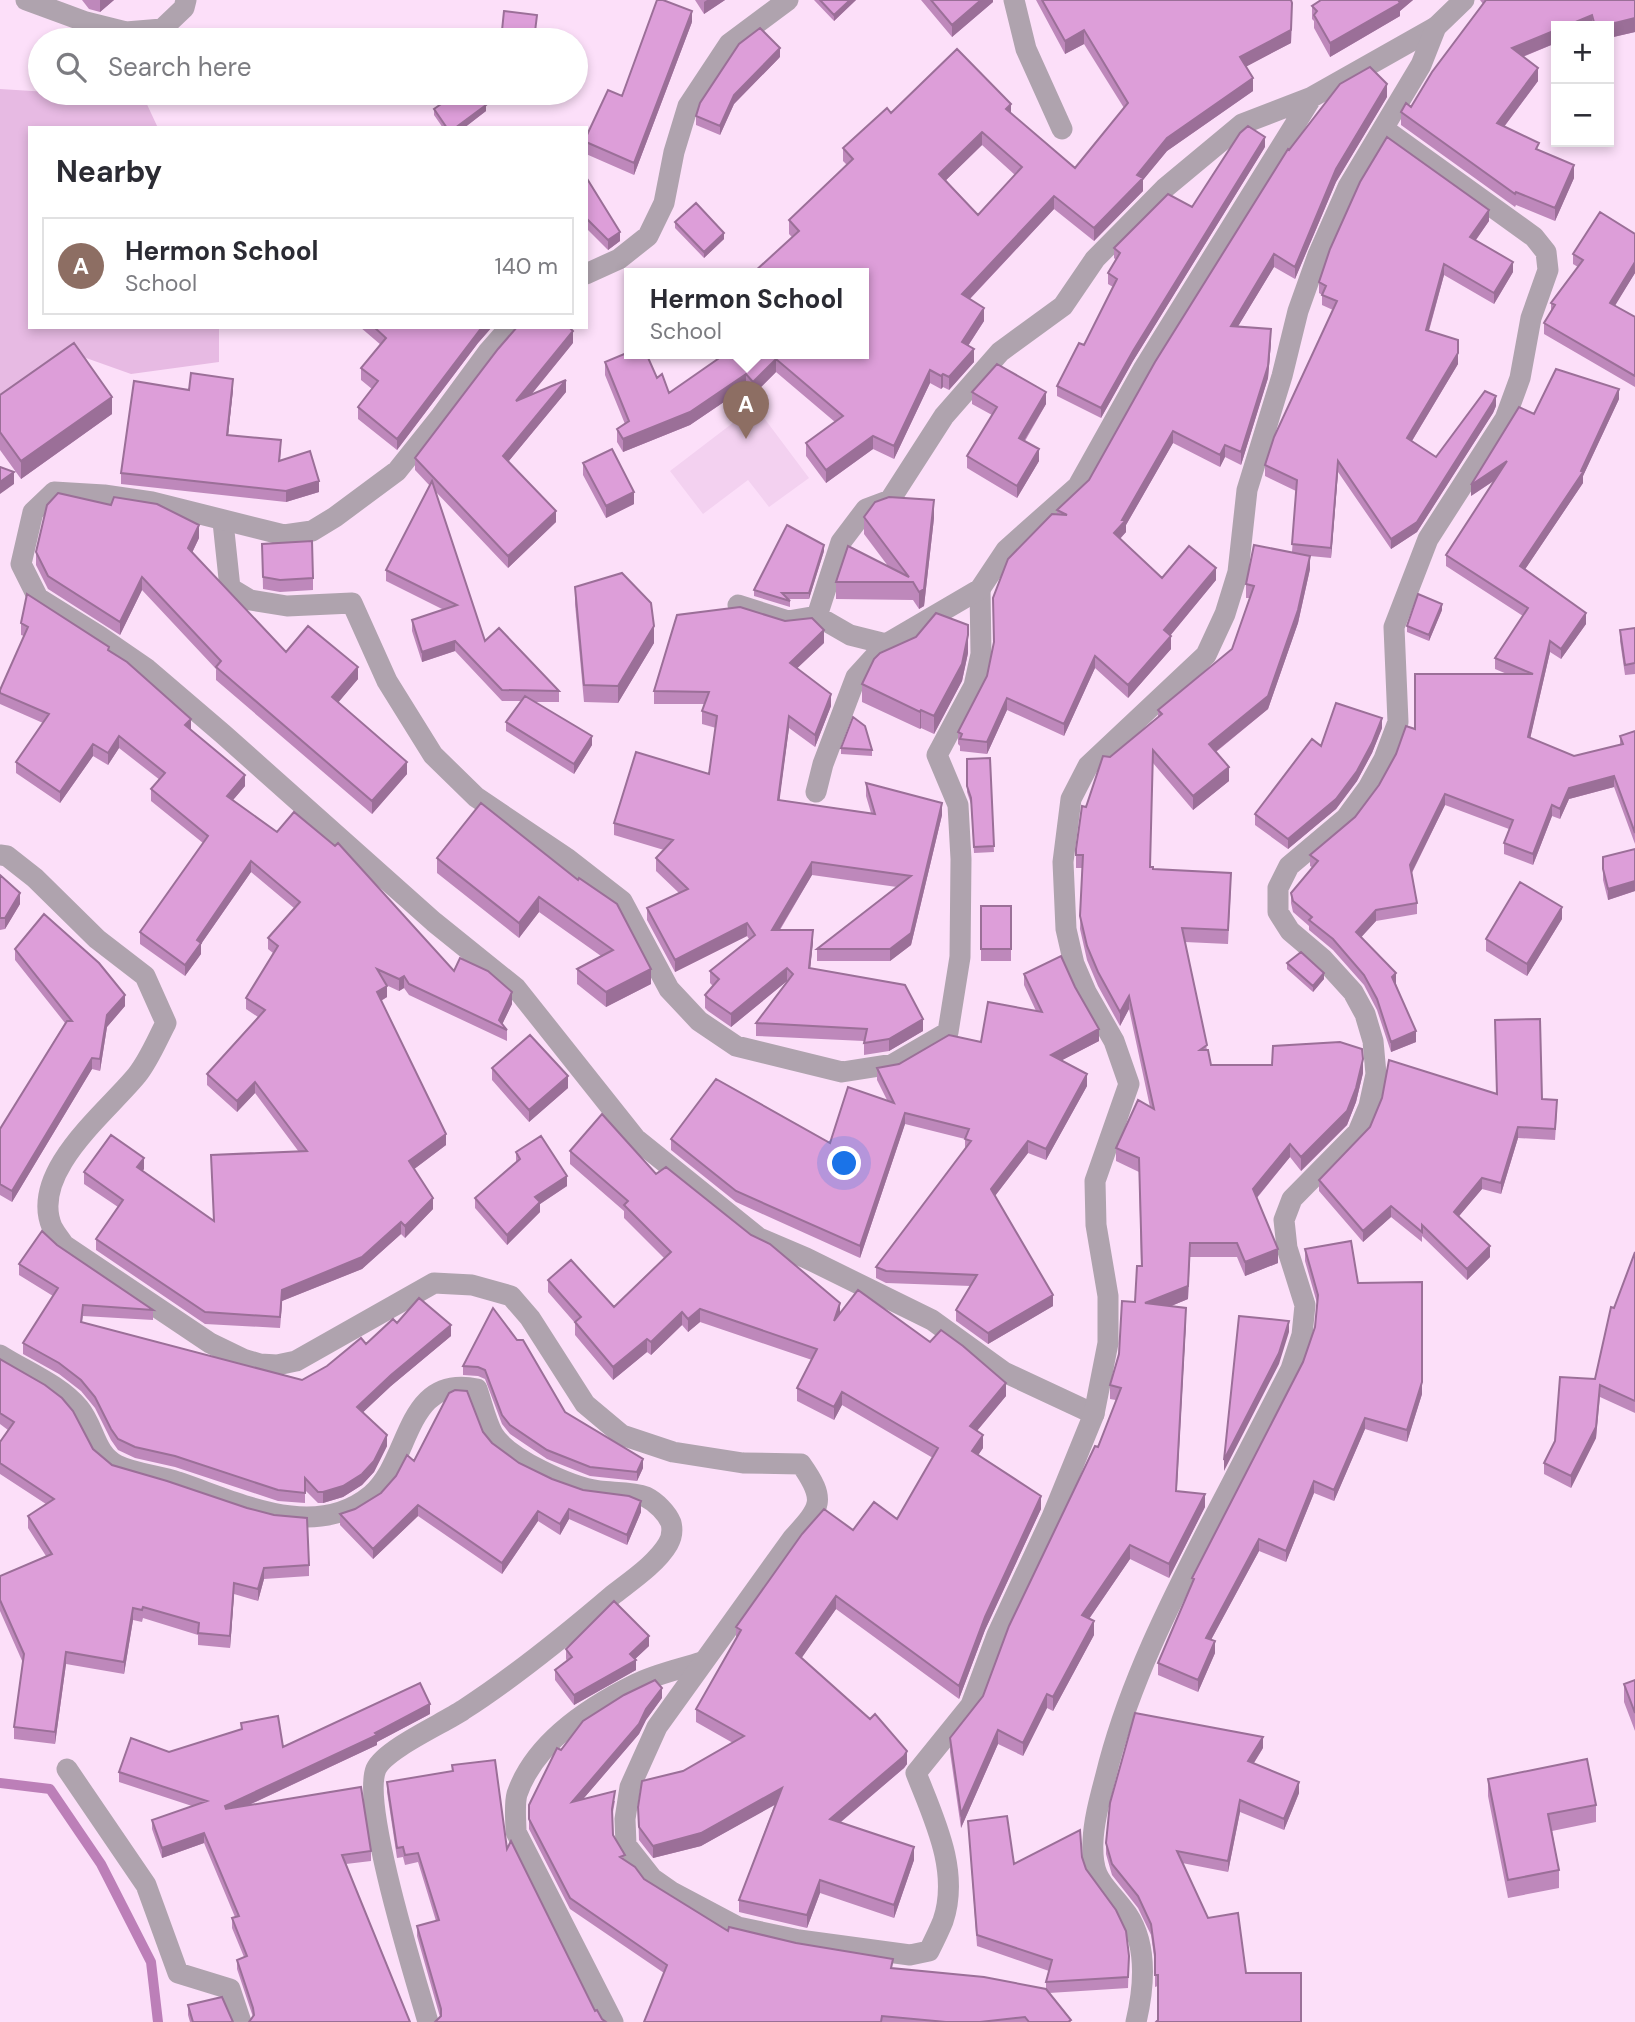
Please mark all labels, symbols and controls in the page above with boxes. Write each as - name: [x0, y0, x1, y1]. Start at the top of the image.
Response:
- map controls: [1551, 21, 1614, 147]
- button: +: [1551, 21, 1614, 84]
- search box: [28, 28, 588, 105]
- icon: search: [52, 48, 90, 86]
- text: Search here: [108, 50, 251, 84]
- button: −: [1551, 84, 1614, 147]
- text: Nearby: [56, 152, 162, 191]
- text: Hermon School: [125, 234, 319, 268]
- text: A: [73, 251, 89, 281]
- text: 140 m: [495, 251, 558, 281]
- text: School: [125, 268, 197, 298]
- popup: [624, 268, 869, 359]
- text: Hermon School: [650, 282, 843, 316]
- text: School: [650, 316, 722, 346]
- pin: A: [723, 381, 769, 439]
- your location: [827, 1146, 861, 1180]

